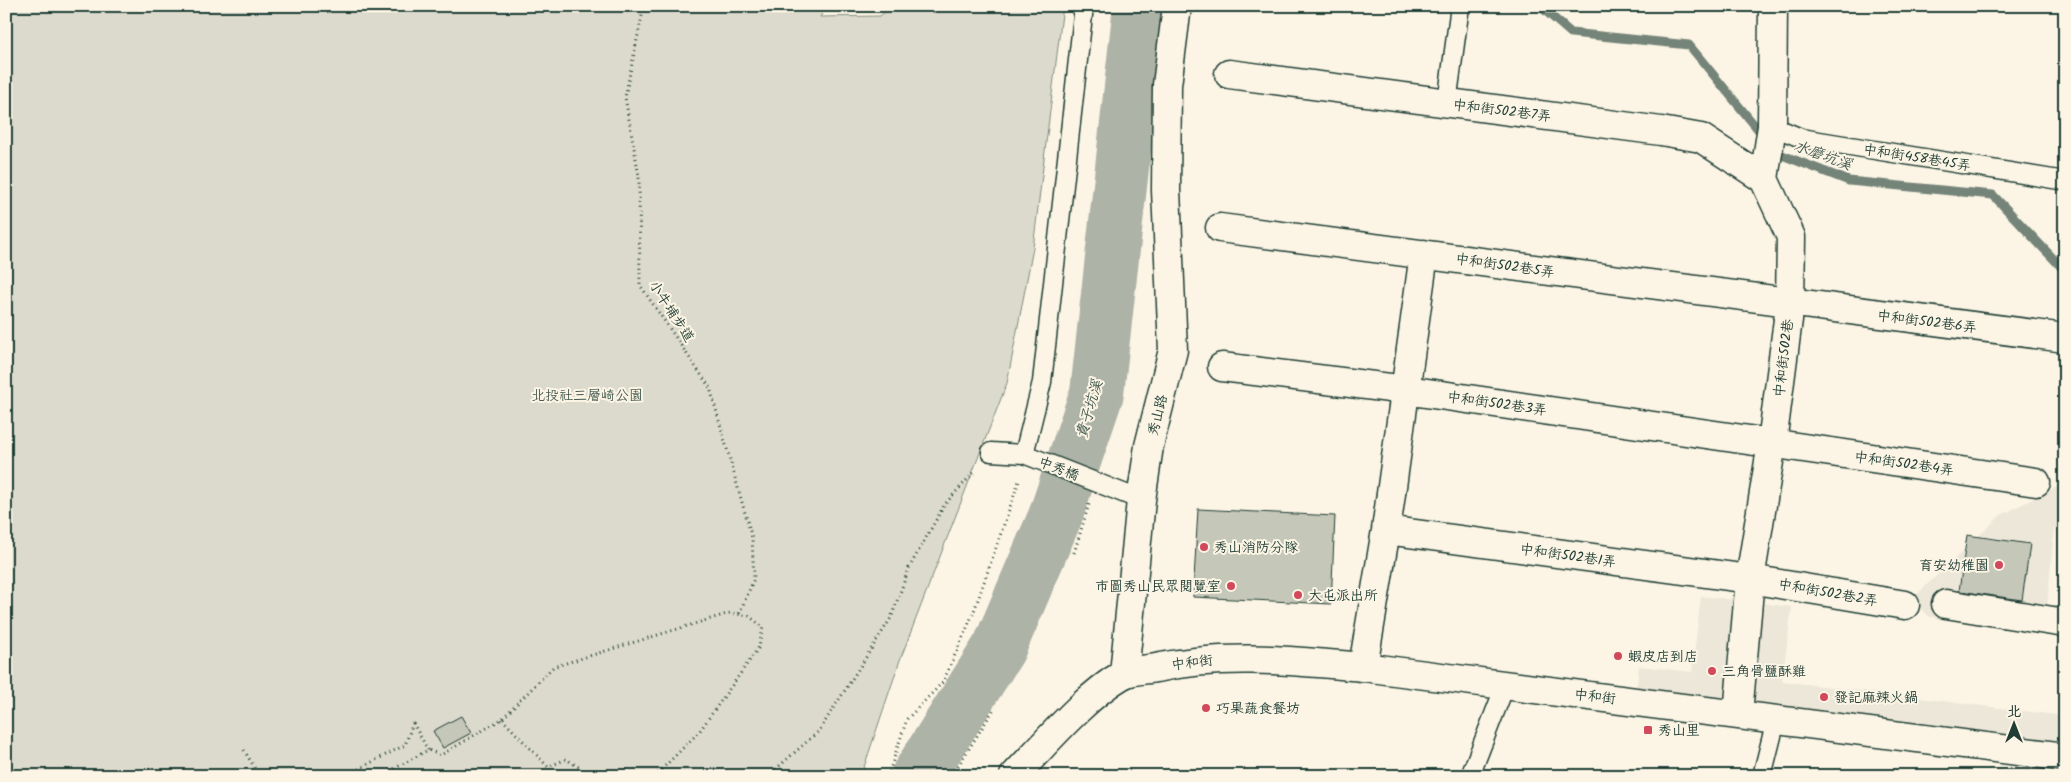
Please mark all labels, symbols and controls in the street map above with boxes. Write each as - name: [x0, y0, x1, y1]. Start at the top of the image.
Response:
- street label: 中和街502巷7弄: [1451, 94, 1552, 128]
- water label: 水磨坑溪: [1790, 134, 1856, 178]
- street label: 中和街458巷45弄: [1861, 139, 1972, 177]
- street label: 中和街502巷5弄: [1454, 248, 1556, 284]
- street label: 小牛埔步道: [643, 276, 699, 347]
- street label: 中和街502巷6弄: [1876, 305, 1978, 339]
- street label: 中和街502巷: [1768, 317, 1800, 398]
- water label: 貴子坑溪: [1070, 376, 1110, 441]
- park label: 北投社三層崎公園: [531, 385, 643, 407]
- street label: 中和街502巷3弄: [1445, 386, 1548, 422]
- street label: 秀山路: [1142, 392, 1174, 438]
- street label: 中和街502巷4弄: [1853, 446, 1955, 482]
- street label: 中秀橋: [1035, 451, 1082, 487]
- place label: 秀山消防分隊: [1214, 537, 1298, 559]
- street label: 中和街502巷1弄: [1518, 538, 1617, 574]
- marker: 秀山消防分隊: [1198, 541, 1210, 553]
- place label: 育安幼稚園: [1919, 555, 1989, 577]
- marker: 育安幼稚園: [1993, 559, 2005, 571]
- street label: 中和街502巷2弄: [1776, 573, 1879, 613]
- place label: 市圖秀山民眾閱覽室: [1095, 576, 1221, 598]
- marker: 市圖秀山民眾閱覽室: [1225, 580, 1237, 592]
- place label: 大屯派出所: [1308, 585, 1378, 607]
- marker: 大屯派出所: [1292, 589, 1304, 601]
- place label: 蝦皮店到店: [1628, 646, 1698, 668]
- street label: 中和街: [1170, 650, 1214, 676]
- marker: 蝦皮店到店: [1612, 650, 1624, 662]
- place label: 三角骨鹽酥雞: [1722, 661, 1806, 683]
- marker: 三角骨鹽酥雞: [1706, 665, 1718, 677]
- street label: 中和街: [1573, 684, 1617, 710]
- place label: 發記麻辣火鍋: [1834, 687, 1918, 709]
- marker: 發記麻辣火鍋: [1818, 691, 1830, 703]
- place label: 巧果蔬食餐坊: [1216, 698, 1300, 720]
- north arrow: [1988, 700, 2038, 750]
- text: 北: [2007, 701, 2021, 723]
- marker: 巧果蔬食餐坊: [1200, 702, 1212, 714]
- place label: 秀山里: [1658, 720, 1700, 742]
- marker: 秀山里: [1642, 724, 1654, 736]

